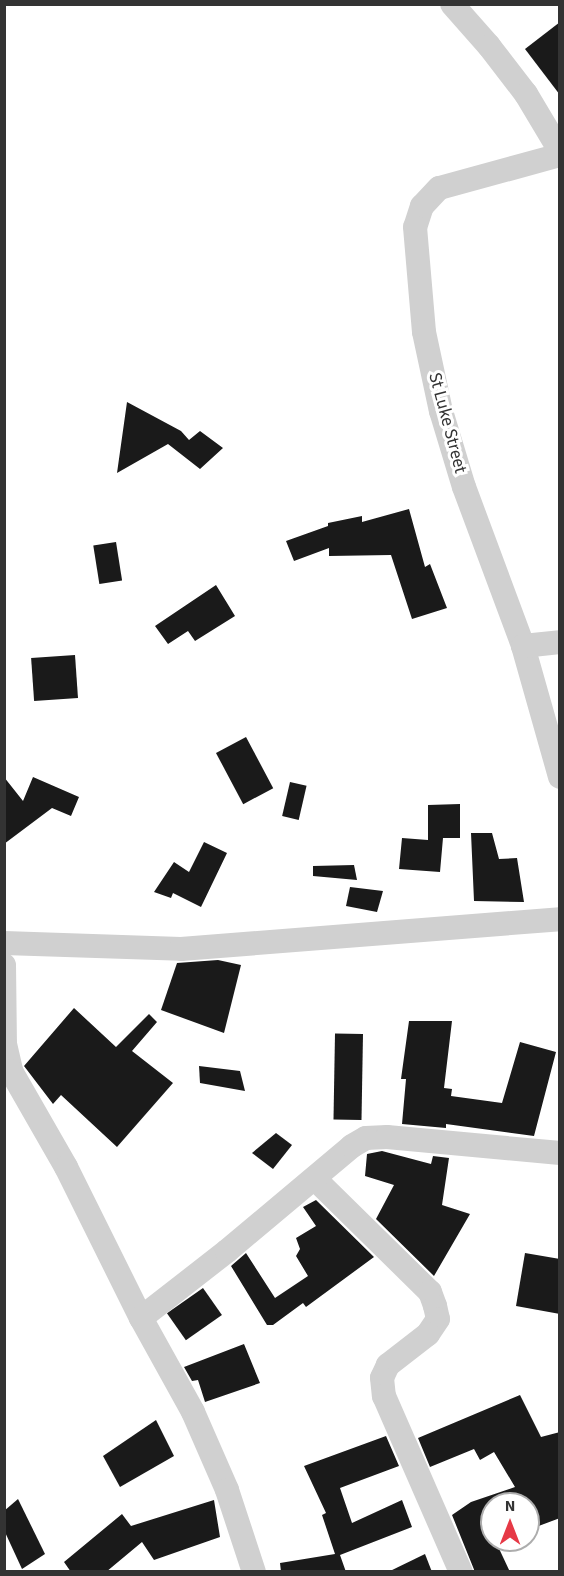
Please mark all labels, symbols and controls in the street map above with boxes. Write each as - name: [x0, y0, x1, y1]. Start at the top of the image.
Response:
- street label: St Luke Street: [423, 370, 471, 476]
- north arrow: [480, 1492, 540, 1552]
- text: N: [505, 1495, 515, 1517]

